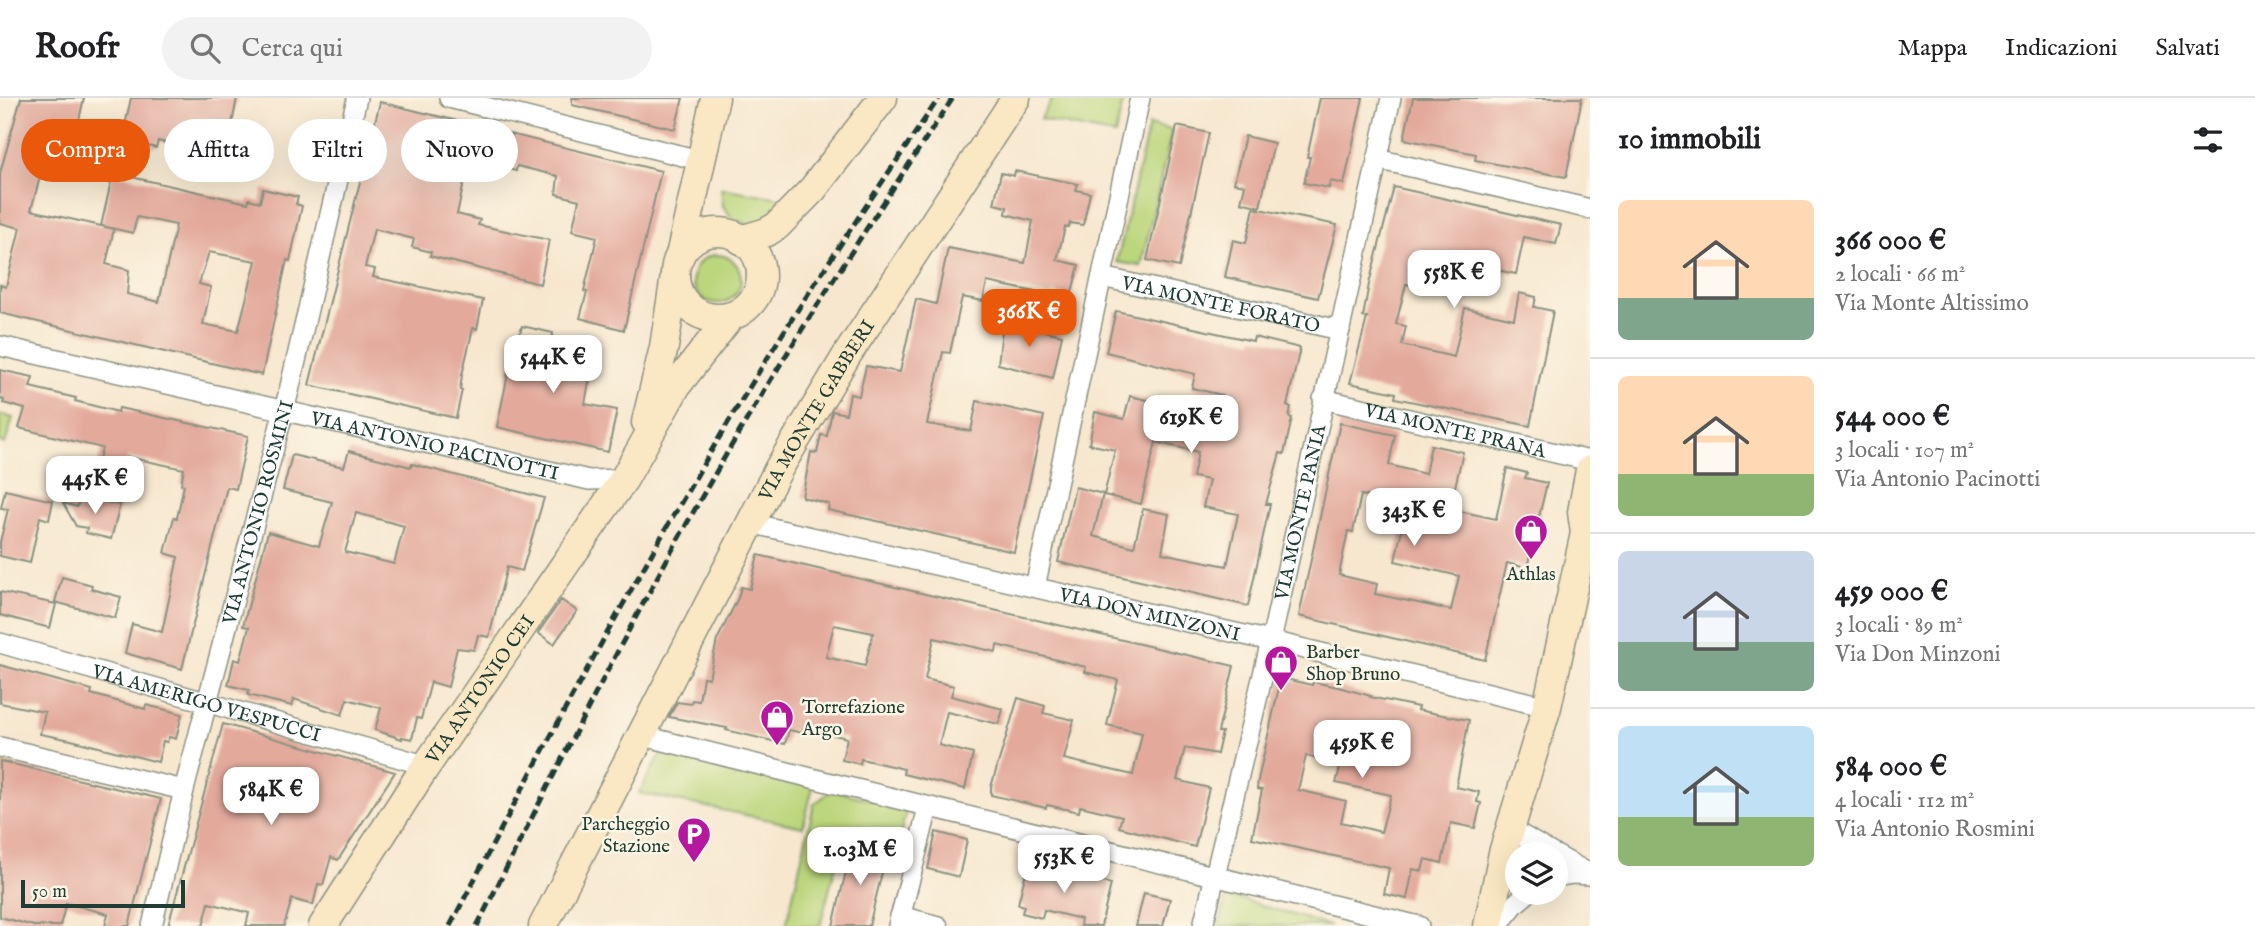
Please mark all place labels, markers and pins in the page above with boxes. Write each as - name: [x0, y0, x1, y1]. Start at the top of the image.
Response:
- pin: 558K €: [1397, 250, 1511, 310]
- pin: 366K €: [972, 289, 1086, 349]
- pin: 544K €: [496, 336, 610, 395]
- pin: 619K €: [1134, 396, 1248, 455]
- pin: 445K €: [38, 456, 152, 516]
- pin: 343K €: [1357, 489, 1471, 548]
- shop icon: Athlas: [1512, 512, 1550, 561]
- place label: Athlas: [1505, 563, 1556, 587]
- place label: Barber Shop Bruno: [1306, 641, 1400, 687]
- shop icon: Barber Shop Bruno: [1262, 643, 1300, 692]
- place label: Torrefazione Argo: [801, 696, 905, 742]
- shop icon: Torrefazione Argo: [758, 698, 796, 747]
- pin: 459K €: [1305, 720, 1419, 780]
- pin: 584K €: [214, 768, 328, 827]
- place label: Parcheggio Stazione: [581, 813, 670, 859]
- parking icon: Parcheggio Stazione: [675, 815, 713, 864]
- pin: 1.03M €: [795, 828, 925, 887]
- pin: 553K €: [1007, 836, 1121, 895]

